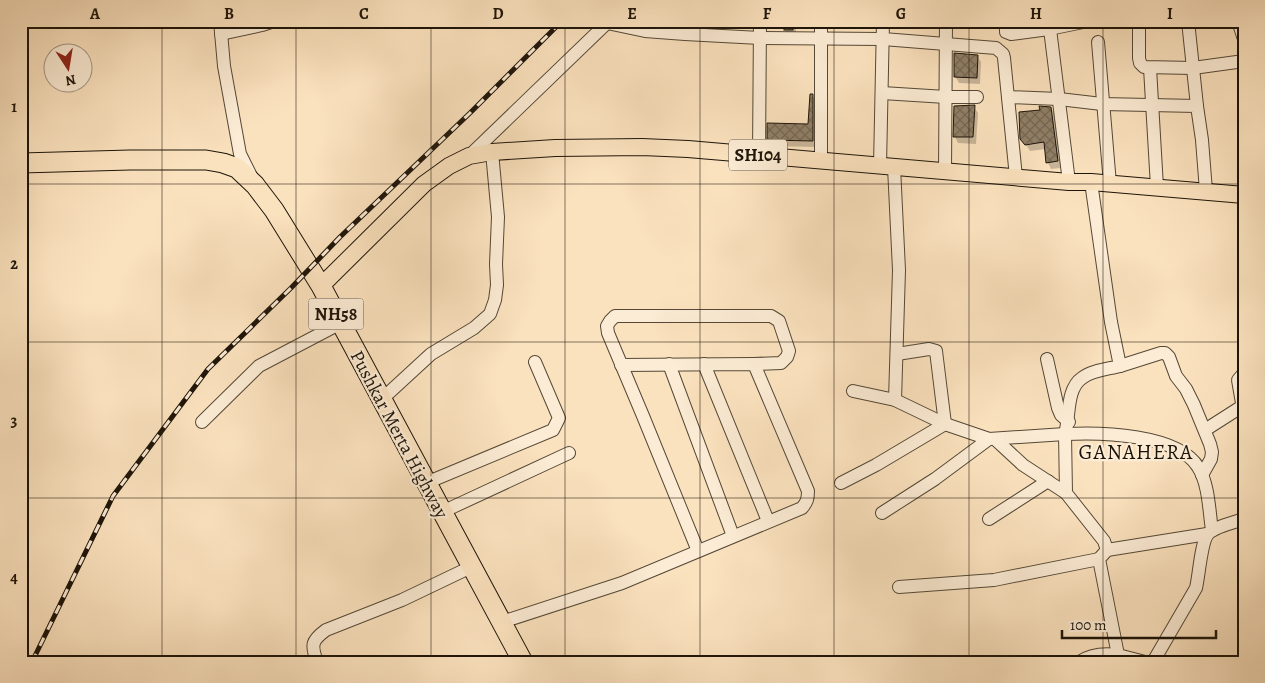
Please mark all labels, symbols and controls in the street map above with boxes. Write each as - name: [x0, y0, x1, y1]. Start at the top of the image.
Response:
- text: A: [89, 3, 101, 25]
- text: B: [224, 3, 234, 25]
- text: C: [359, 3, 369, 25]
- text: D: [492, 3, 504, 25]
- text: E: [627, 3, 637, 25]
- text: F: [763, 3, 772, 25]
- text: G: [896, 3, 906, 25]
- text: H: [1030, 3, 1042, 25]
- text: I: [1167, 3, 1173, 25]
- north arrow: [42, 42, 92, 92]
- text: N: [64, 70, 78, 91]
- text: 1: [11, 96, 17, 118]
- road number: SH104: [729, 140, 787, 170]
- text: 2: [10, 253, 18, 275]
- road number: NH58: [308, 298, 364, 329]
- street label: Pushkar Merta Highway: [344, 346, 455, 523]
- text: 3: [11, 410, 18, 432]
- district label: GANAHERA: [1079, 438, 1193, 466]
- text: 4: [10, 567, 18, 589]
- scale bar: [1062, 608, 1216, 640]
- text: 100 m: [1070, 615, 1107, 635]

